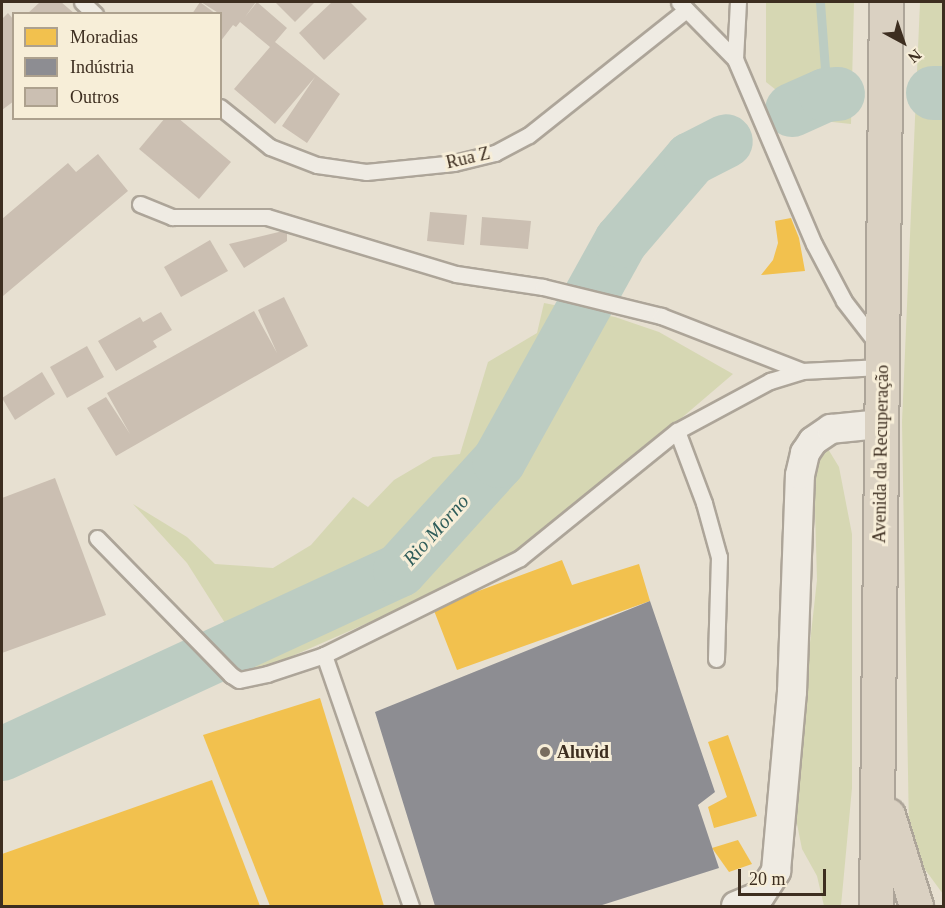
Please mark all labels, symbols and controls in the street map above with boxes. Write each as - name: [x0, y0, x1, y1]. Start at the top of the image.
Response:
- legend: [12, 12, 222, 120]
- north arrow: [873, 12, 933, 72]
- text: Moradias: [70, 27, 138, 47]
- text: N: [905, 46, 925, 66]
- text: Indústria: [70, 57, 134, 77]
- text: Outros: [70, 87, 119, 107]
- street label: Rua Z: [444, 142, 492, 174]
- street label: Avenida da Recuperação: [869, 365, 893, 543]
- water label: Rio Morno: [398, 490, 474, 570]
- place label: Aluvid: [557, 741, 609, 763]
- marker: Aluvid: [538, 745, 552, 759]
- scale bar: [741, 857, 830, 895]
- text: 20 m: [749, 869, 786, 889]

